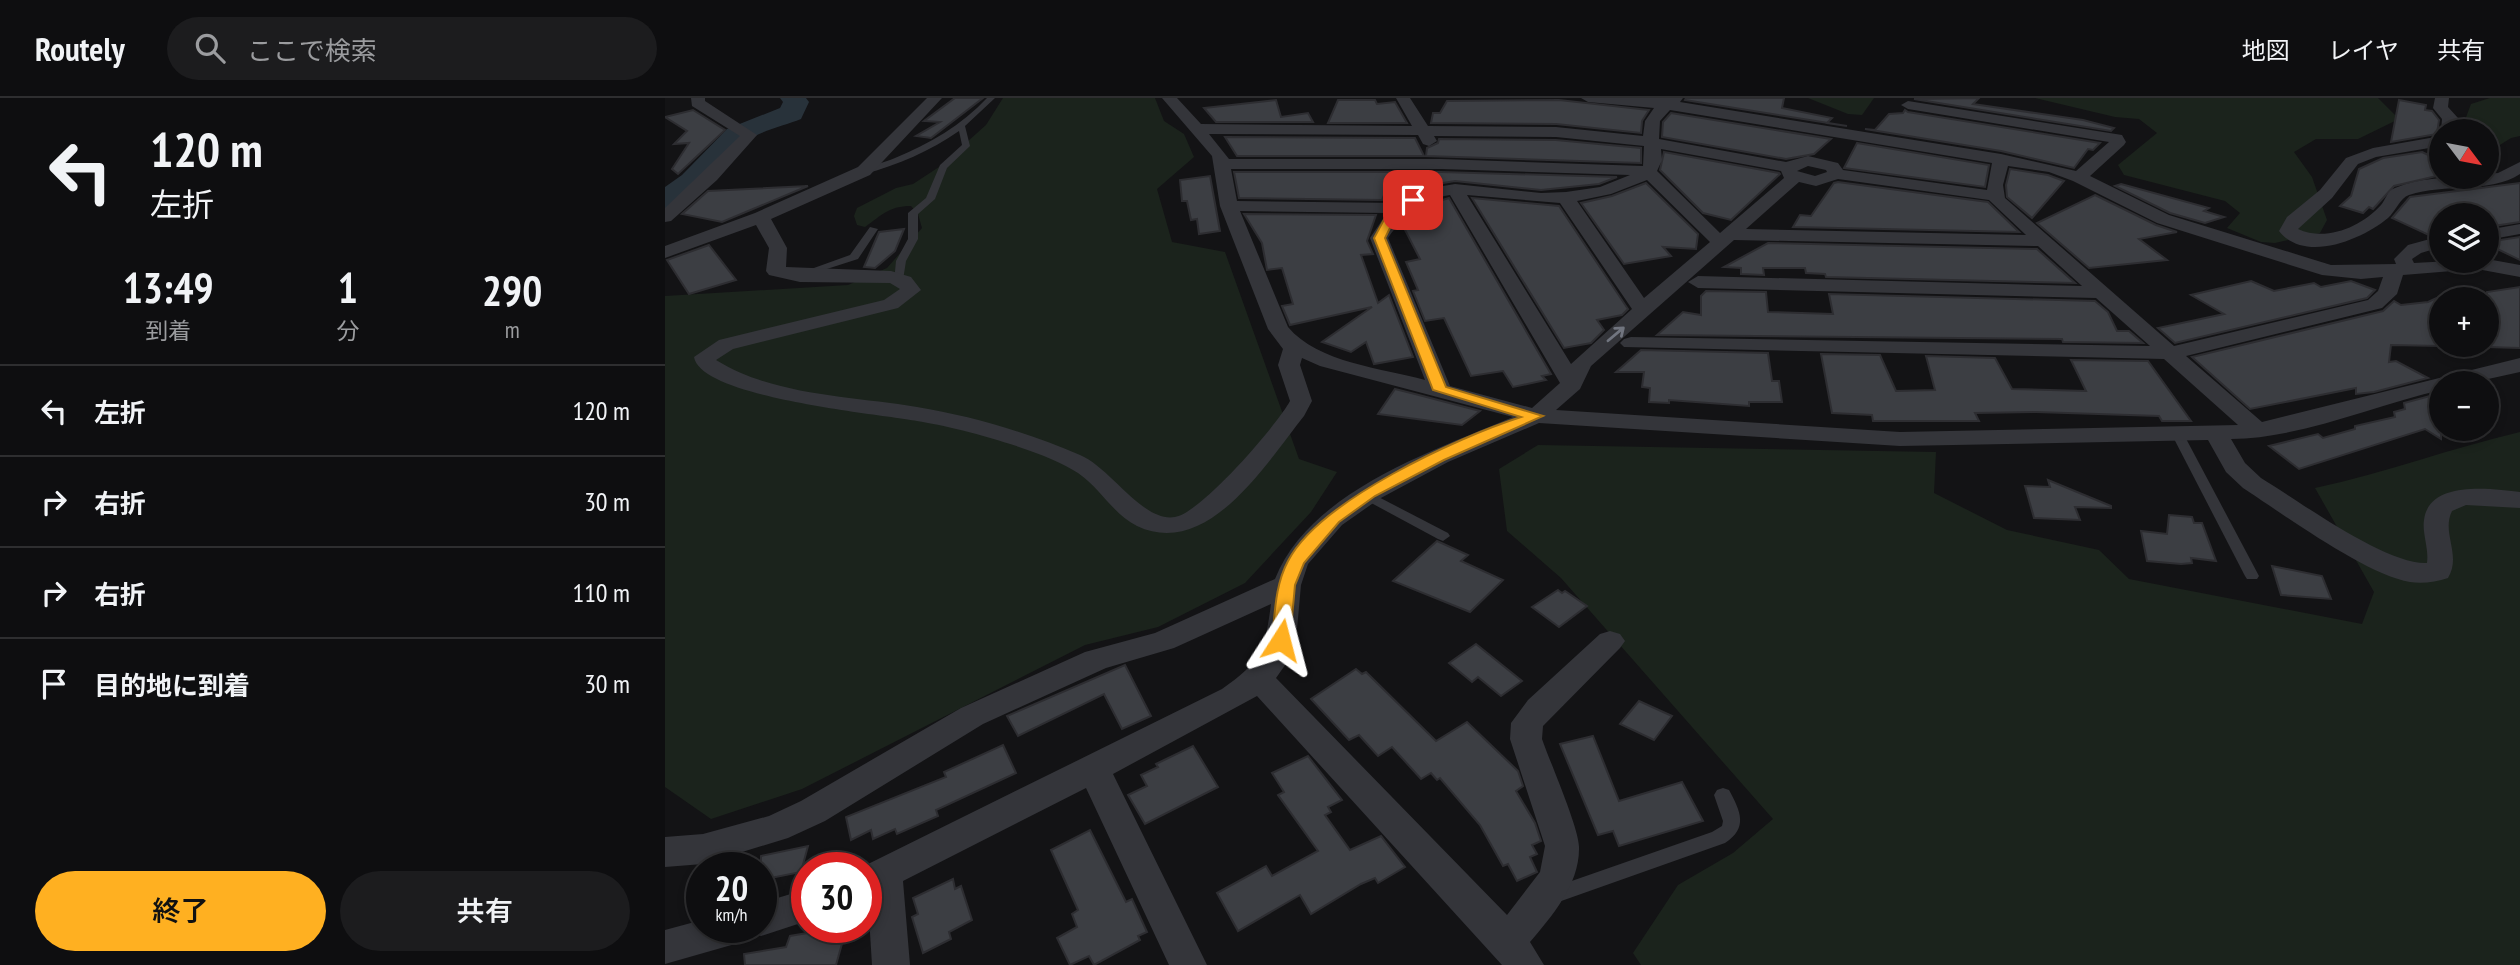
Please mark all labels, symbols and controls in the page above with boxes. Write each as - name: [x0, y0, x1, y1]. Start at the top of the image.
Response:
- search box: [167, 17, 657, 80]
- text: Routely: [35, 27, 125, 70]
- icon: search: [191, 29, 229, 67]
- text: ここで検索: [247, 34, 377, 67]
- text: 地図: [2242, 35, 2290, 66]
- text: レイヤ: [2328, 35, 2399, 66]
- text: 共有: [2437, 35, 2485, 66]
- text: 120 m: [150, 117, 263, 181]
- north arrow: [2429, 119, 2499, 189]
- map controls: [2429, 119, 2499, 441]
- icon: left: [35, 126, 126, 217]
- pin: [1383, 170, 1443, 230]
- icon: arrive: [1394, 181, 1432, 219]
- text: 左折: [150, 183, 214, 225]
- button: layers: [2429, 203, 2499, 273]
- text: 13:49: [123, 260, 214, 315]
- text: 1: [338, 260, 358, 315]
- text: 290: [482, 263, 542, 318]
- button: +: [2429, 287, 2499, 357]
- text: m: [505, 315, 520, 344]
- text: 到着: [145, 316, 191, 345]
- text: 分: [336, 316, 359, 345]
- one-way arrow: [1607, 326, 1625, 342]
- button: −: [2429, 371, 2499, 441]
- icon: left: [35, 392, 73, 430]
- text: 120 m: [572, 394, 630, 427]
- text: 左折: [94, 396, 146, 429]
- icon: right: [35, 483, 73, 521]
- text: 30 m: [584, 485, 630, 518]
- text: 右折: [94, 487, 146, 520]
- icon: right: [35, 574, 73, 612]
- text: 110 m: [572, 576, 630, 609]
- text: 右折: [94, 578, 146, 611]
- position arrow: [1244, 603, 1318, 677]
- icon: arrive: [35, 665, 73, 703]
- text: 30 m: [584, 667, 630, 700]
- text: 目的地に到着: [94, 669, 250, 702]
- speed limit sign: 30: [791, 852, 882, 943]
- text: 20: [715, 865, 748, 911]
- button: 終了: [35, 871, 326, 951]
- button: 共有: [340, 871, 630, 951]
- text: km/h: [716, 903, 747, 926]

